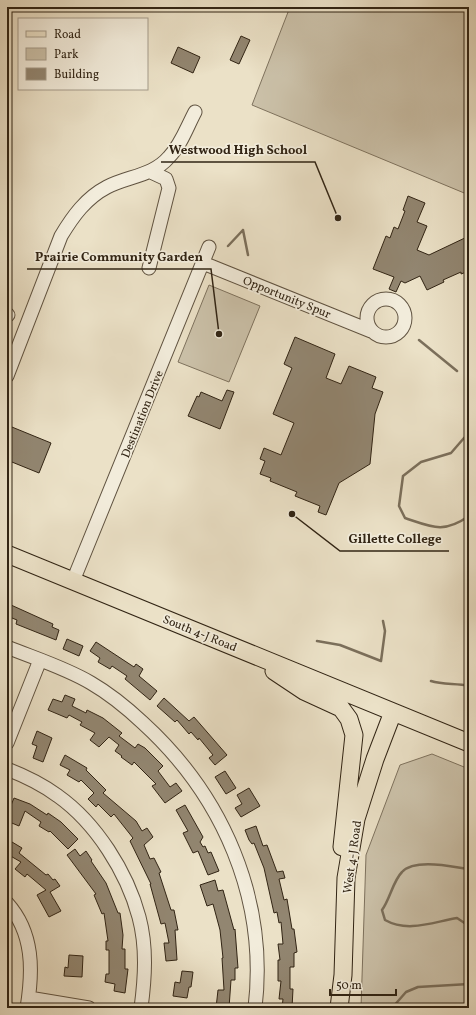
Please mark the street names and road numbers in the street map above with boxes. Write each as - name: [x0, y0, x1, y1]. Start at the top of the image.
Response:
- street label: Opportunity Spur: [240, 273, 333, 323]
- street label: Destination Drive: [118, 368, 168, 461]
- street label: South 4-J Road: [160, 612, 239, 656]
- street label: West 4-J Road: [340, 819, 366, 895]

